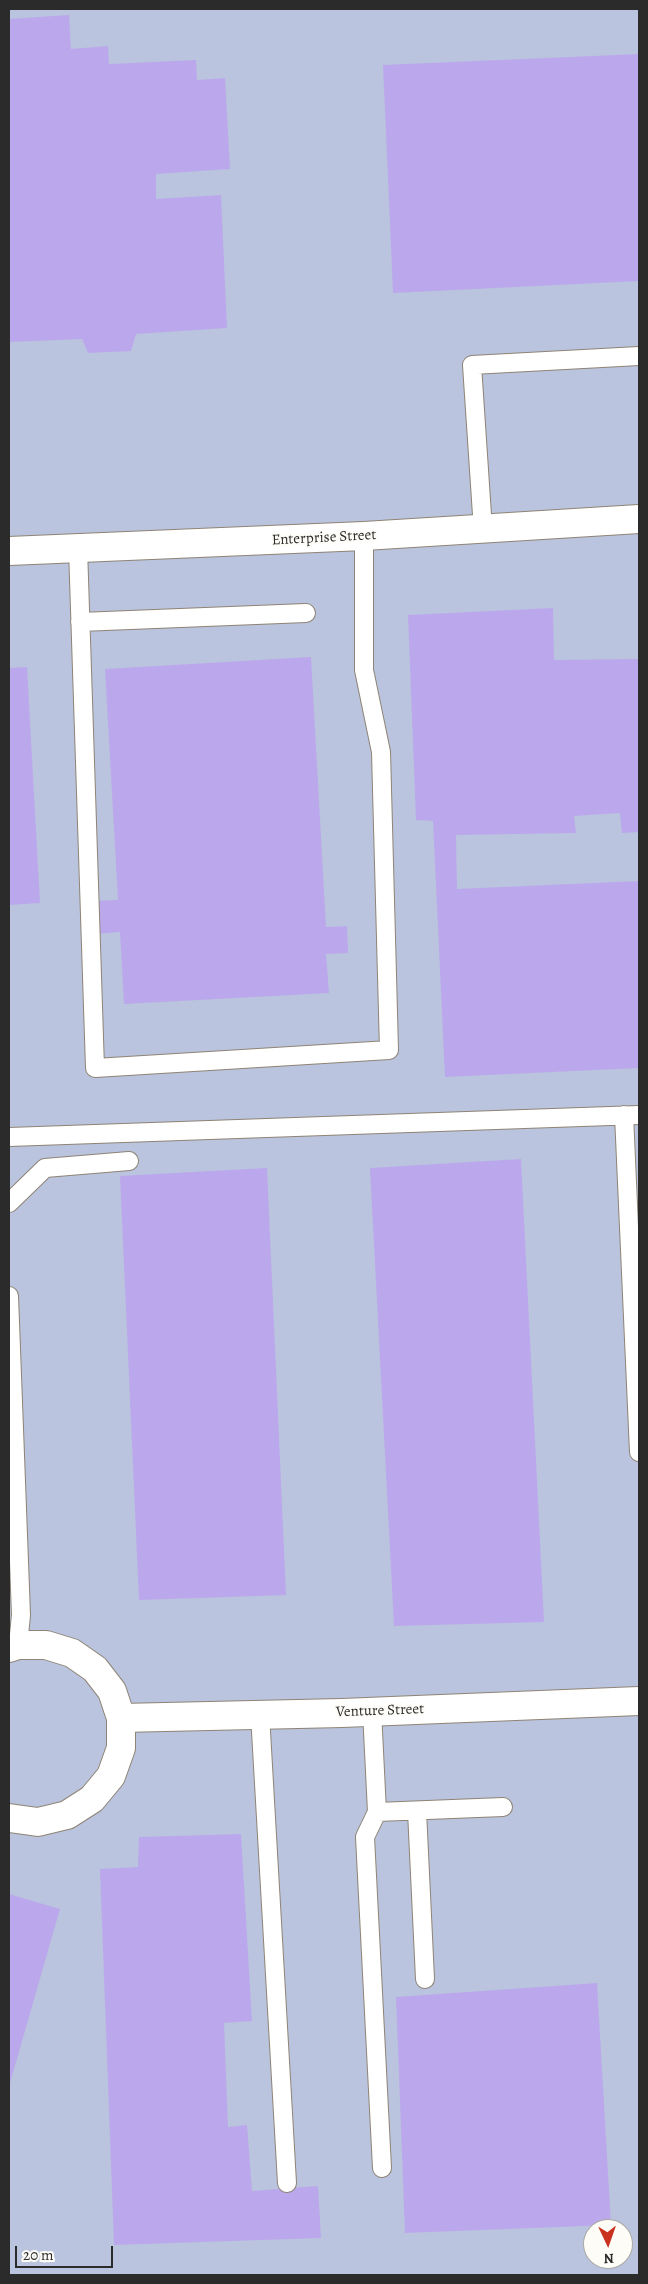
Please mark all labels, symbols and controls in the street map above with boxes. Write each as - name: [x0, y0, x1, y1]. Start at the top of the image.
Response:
- street label: Enterprise Street: [271, 526, 377, 550]
- street label: Venture Street: [336, 1700, 424, 1722]
- north arrow: [583, 2219, 633, 2269]
- scale bar: [18, 2236, 115, 2268]
- text: 20 m: [23, 2245, 54, 2265]
- text: N: [603, 2249, 614, 2268]

